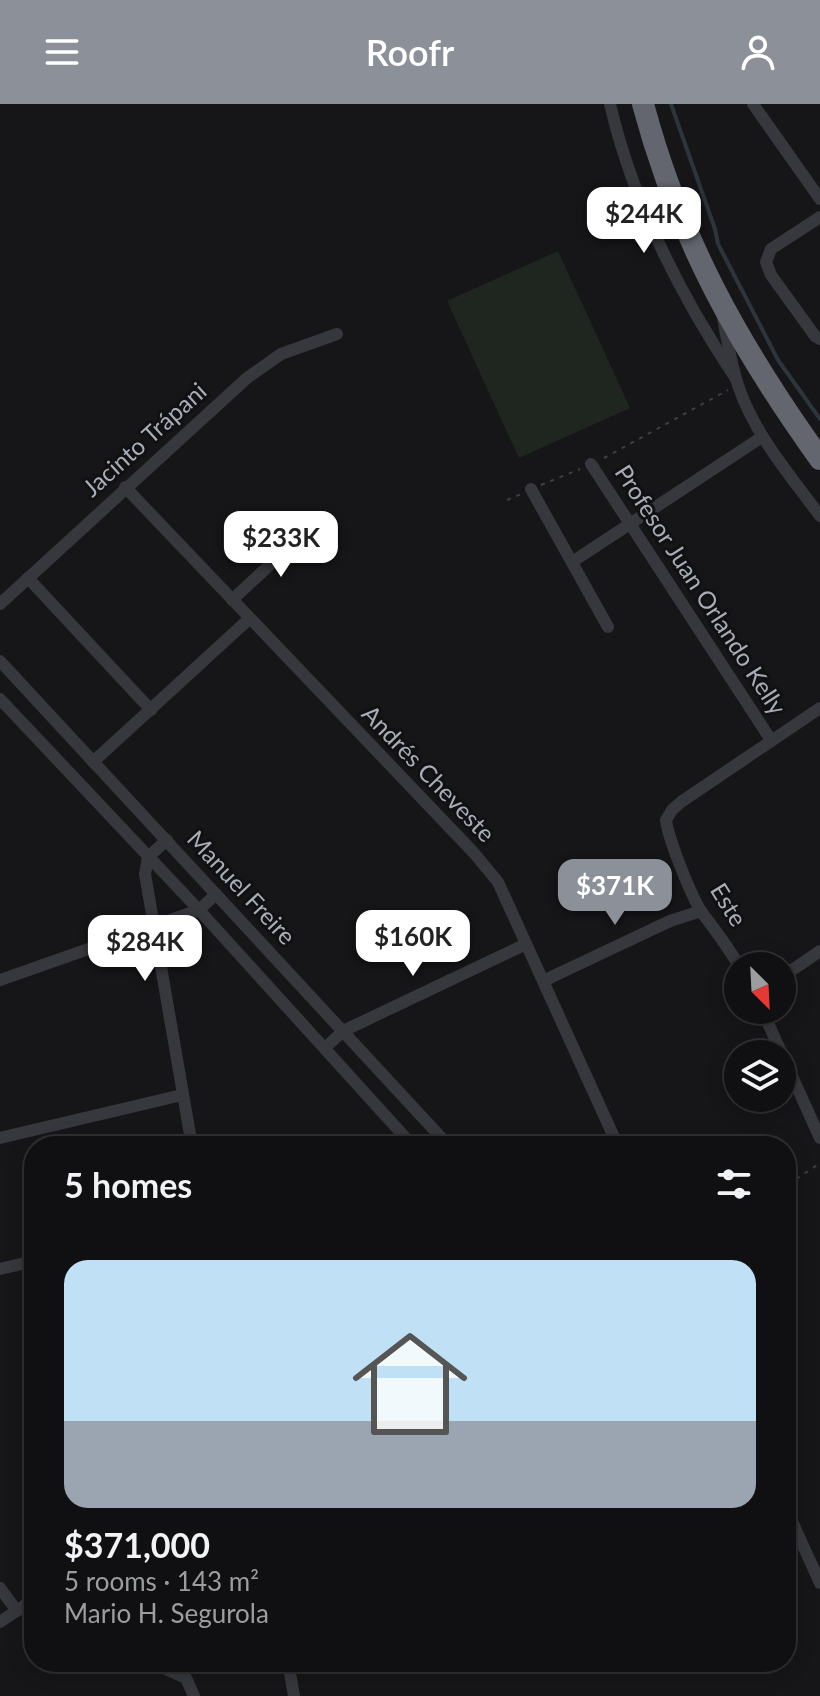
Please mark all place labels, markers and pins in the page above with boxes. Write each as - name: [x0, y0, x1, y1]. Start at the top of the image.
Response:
- pin: $244K: [588, 187, 700, 255]
- pin: $233K: [225, 511, 337, 579]
- pin: $371K: [559, 859, 671, 927]
- pin: $160K: [357, 910, 469, 978]
- pin: $284K: [89, 915, 201, 983]

